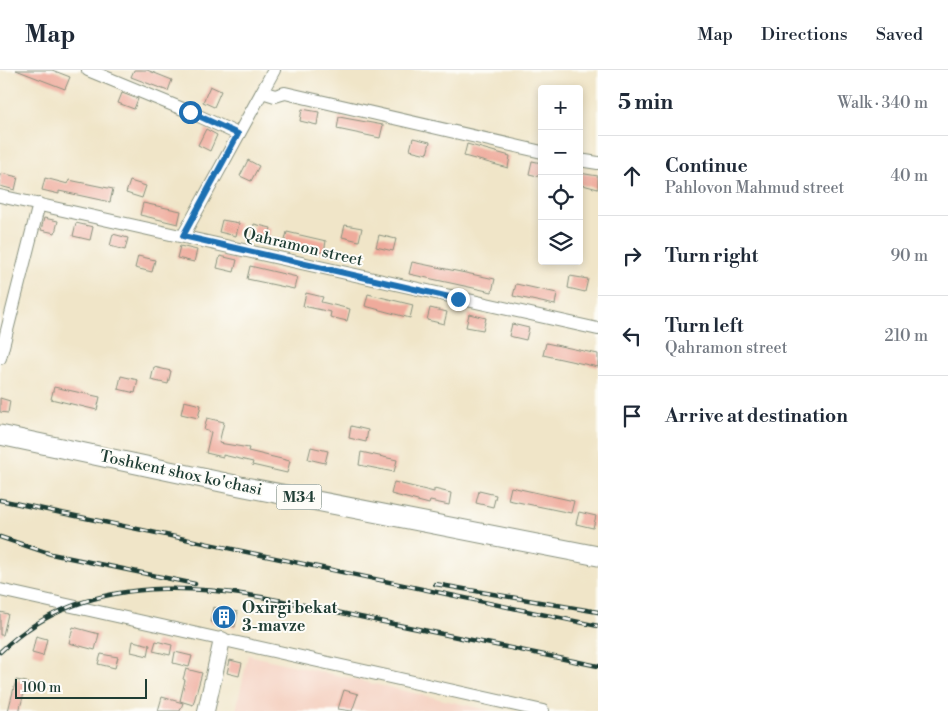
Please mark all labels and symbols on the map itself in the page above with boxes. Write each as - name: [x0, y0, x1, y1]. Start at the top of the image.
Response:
- route start: [179, 101, 202, 124]
- street label: Qahramon street: [241, 223, 365, 271]
- route end: [447, 288, 470, 311]
- street label: Toshkent shox ko'chasi: [98, 446, 264, 500]
- road number: M34: [276, 484, 322, 510]
- place label: Oxirgi bekat 3-mavze: [242, 598, 338, 636]
- building icon: Oxirgi bekat 3-mavze: [211, 604, 237, 630]
- scale bar: [15, 676, 148, 699]

